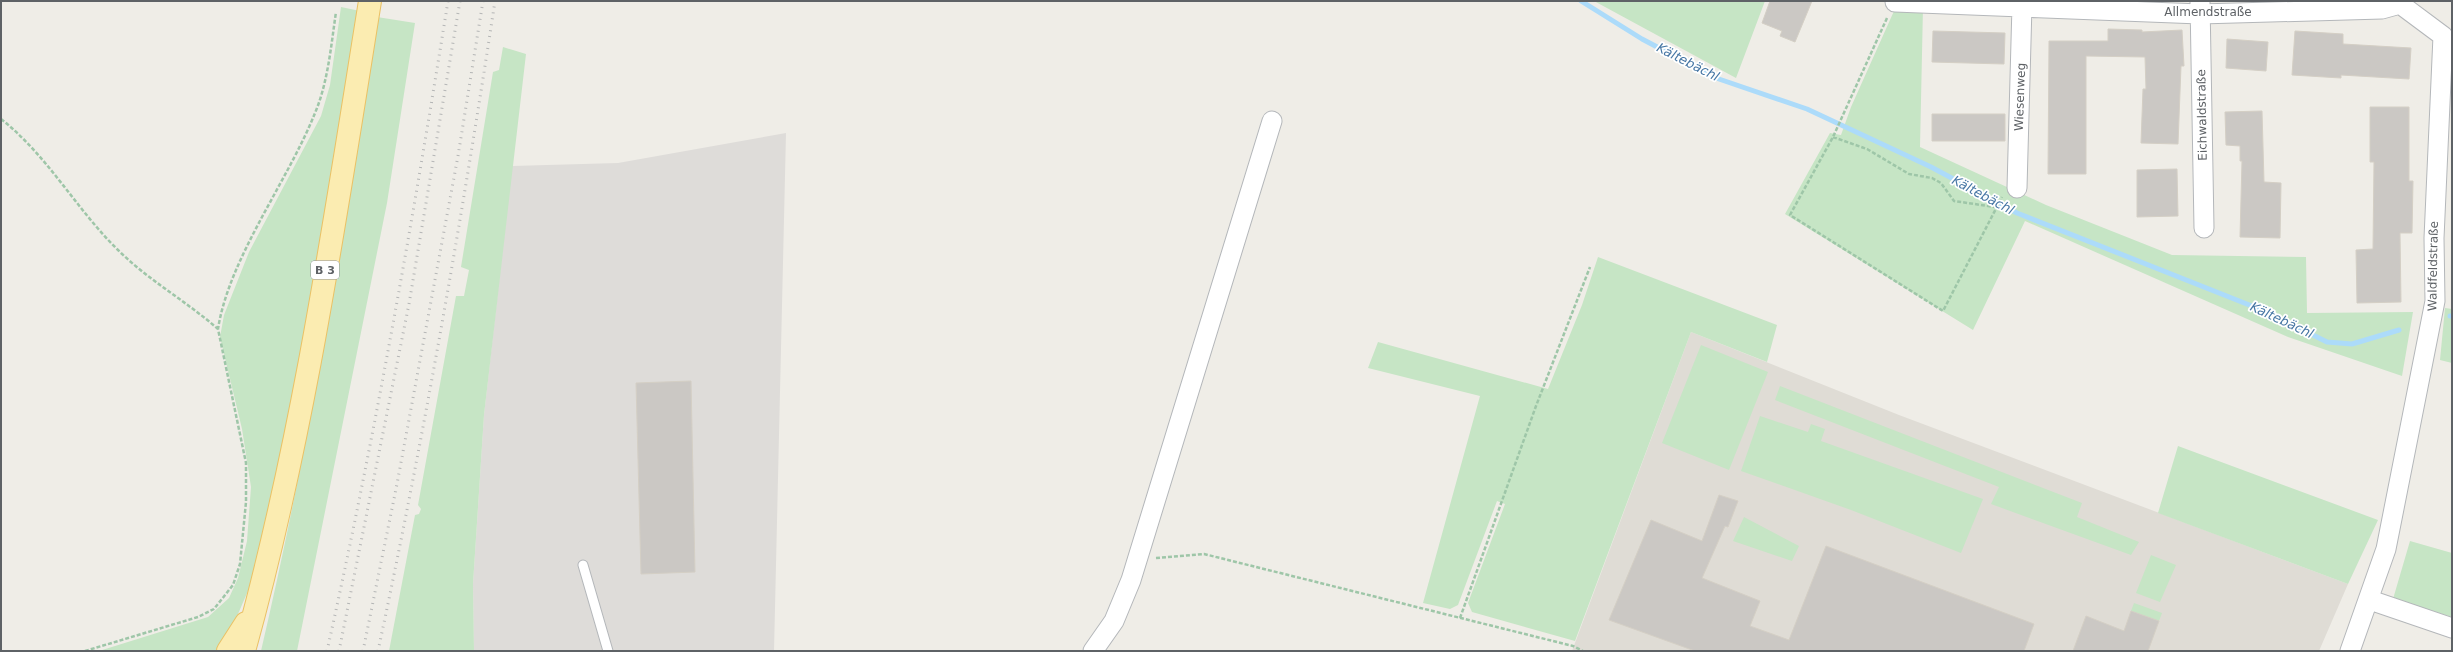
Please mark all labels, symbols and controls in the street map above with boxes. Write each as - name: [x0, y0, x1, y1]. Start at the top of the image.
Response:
- street label: Allmendstraße: [2164, 5, 2252, 19]
- water label: Kältebächl: [1654, 40, 1722, 84]
- street label: Wiesenweg: [2012, 63, 2028, 131]
- street label: Eichwaldstraße: [2194, 69, 2210, 161]
- water label: Kältebächl: [1949, 172, 2017, 218]
- street label: Waldfeldstraße: [2425, 221, 2441, 311]
- road number: B 3: [311, 261, 339, 279]
- water label: Kältebächl: [2248, 299, 2316, 341]

